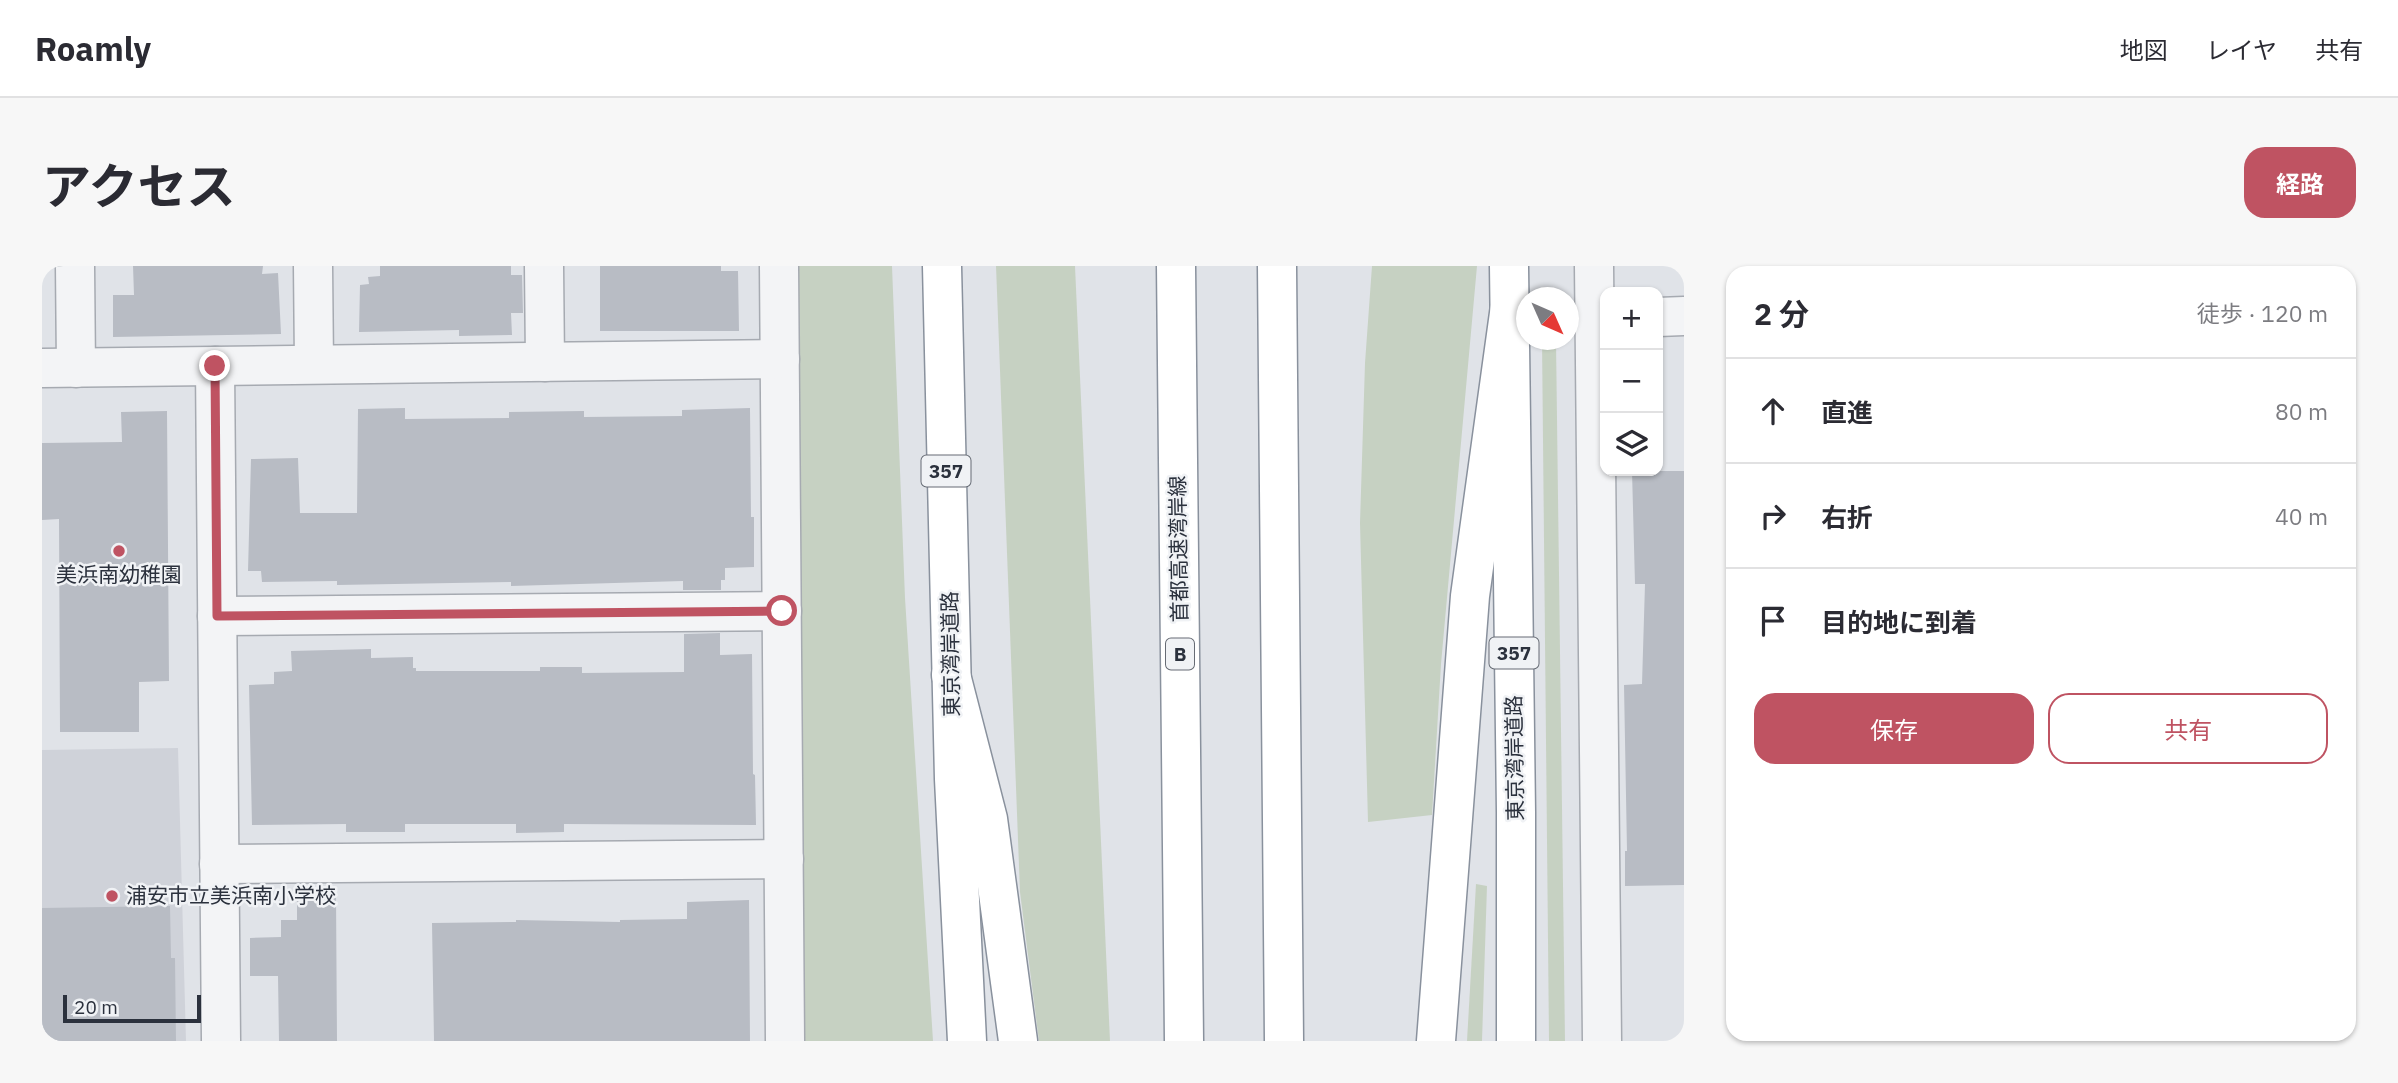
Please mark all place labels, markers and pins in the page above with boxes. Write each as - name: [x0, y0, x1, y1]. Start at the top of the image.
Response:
- marker: 美浜南幼稚園: [111, 543, 127, 559]
- place label: 美浜南幼稚園: [56, 560, 182, 588]
- place label: 浦安市立美浜南小学校: [126, 881, 336, 909]
- marker: 浦安市立美浜南小学校: [104, 888, 120, 904]

